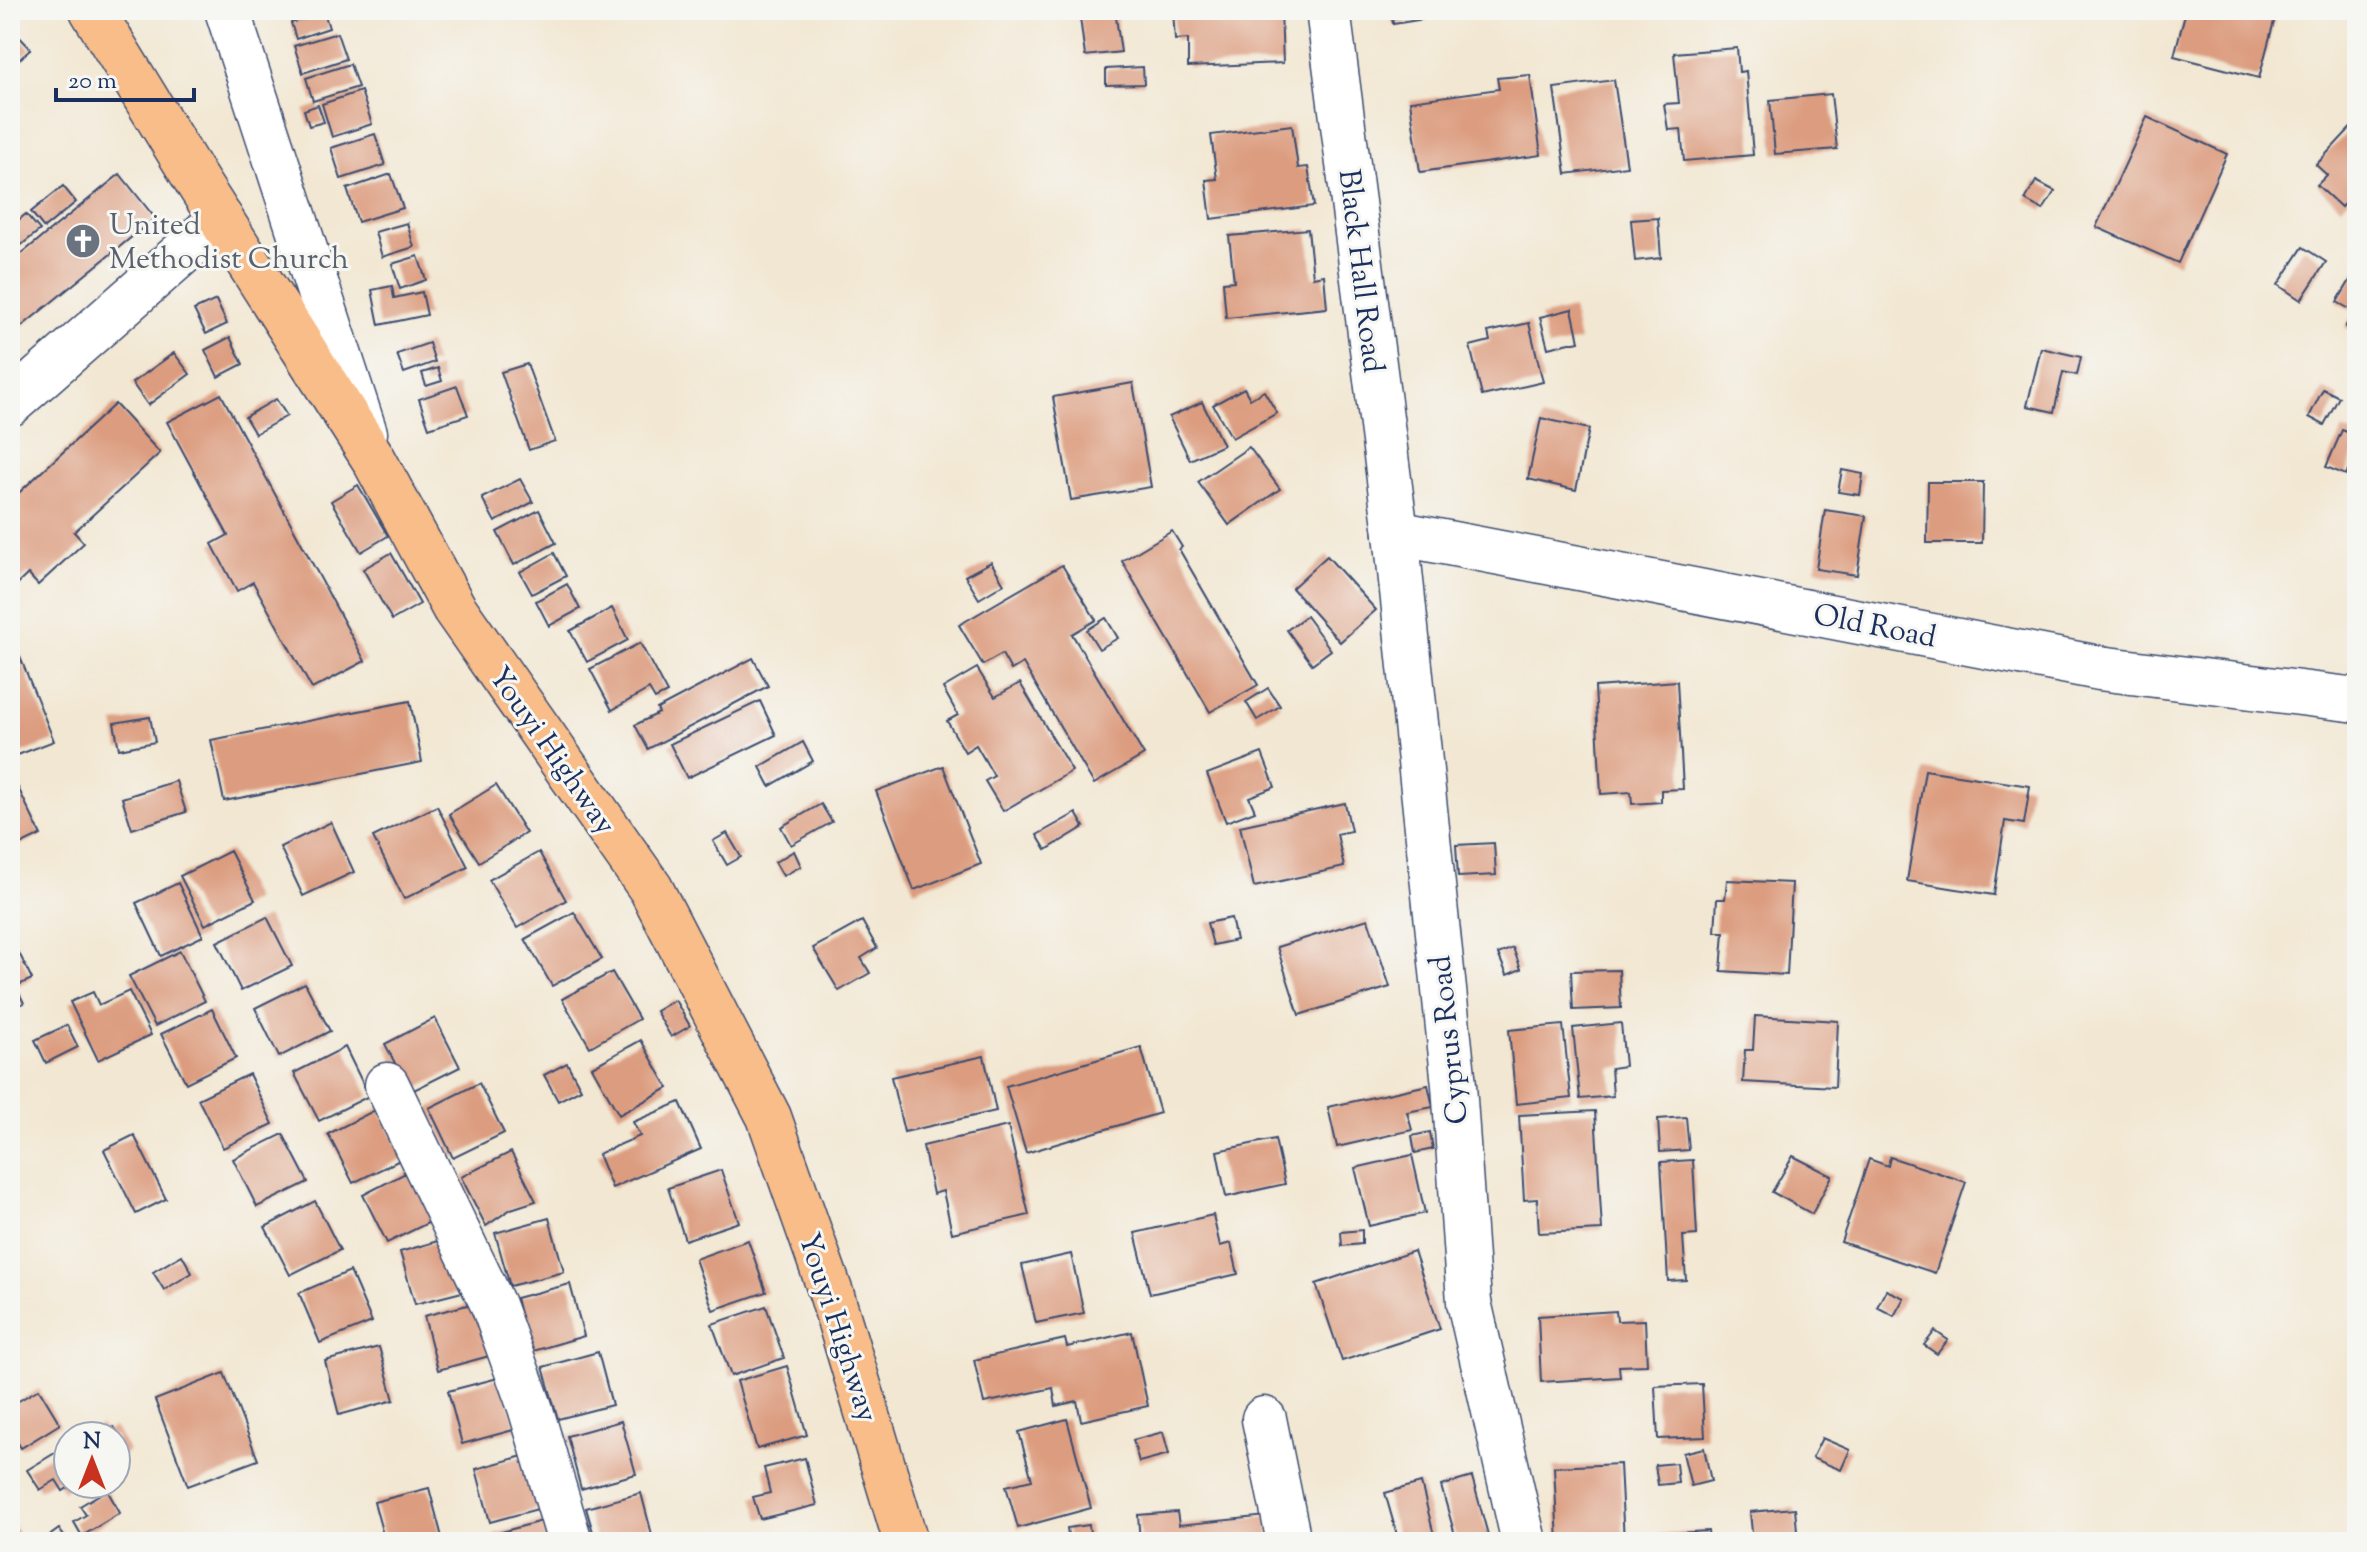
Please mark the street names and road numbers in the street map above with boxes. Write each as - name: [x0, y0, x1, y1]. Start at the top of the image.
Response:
- street label: Black Hall Road: [1326, 167, 1393, 376]
- street label: Old Road: [1809, 594, 1940, 660]
- street label: Youyi Highway: [477, 658, 625, 844]
- street label: Cyprus Road: [1420, 953, 1481, 1126]
- street label: Youyi Highway: [786, 1228, 887, 1428]

